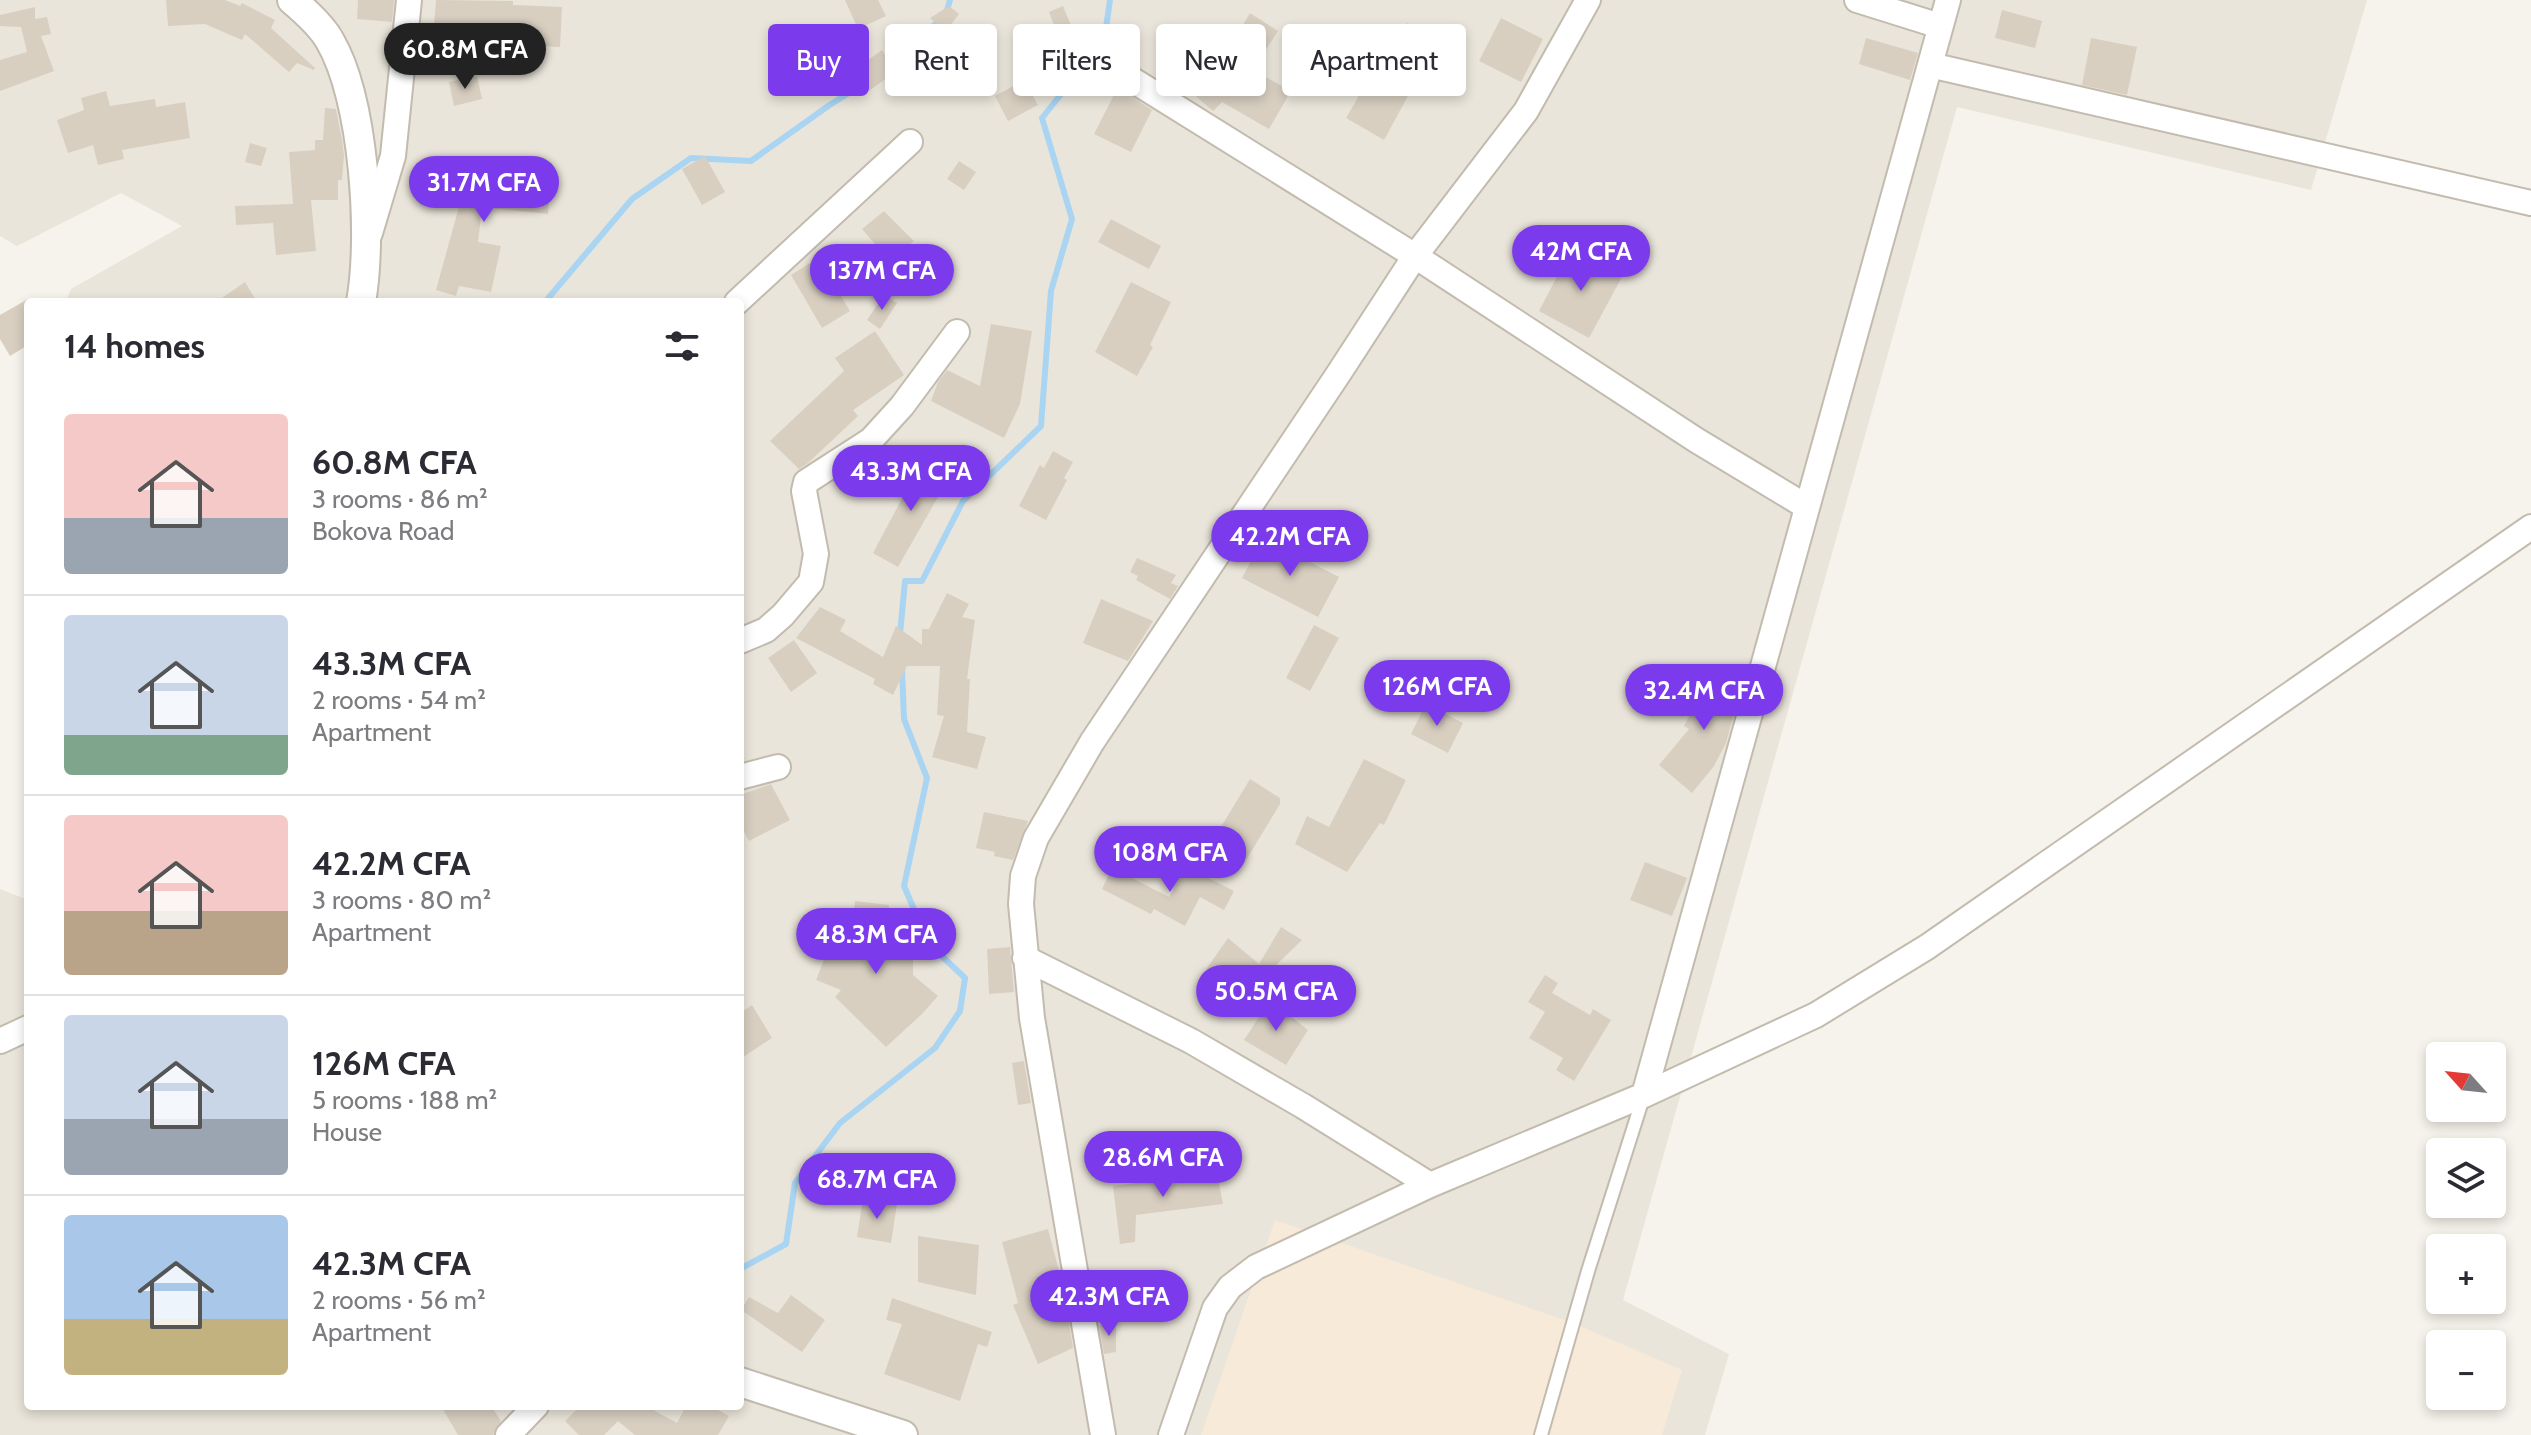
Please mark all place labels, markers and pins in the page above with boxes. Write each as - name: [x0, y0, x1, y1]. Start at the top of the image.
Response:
- pin: 60.8M CFA: [373, 23, 557, 91]
- pin: 31.7M CFA: [392, 156, 576, 224]
- pin: 42M CFA: [1507, 225, 1655, 293]
- pin: 137M CFA: [799, 244, 965, 312]
- pin: 43.3M CFA: [819, 445, 1003, 513]
- pin: 42.2M CFA: [1198, 510, 1382, 578]
- pin: 126M CFA: [1354, 660, 1520, 728]
- pin: 32.4M CFA: [1612, 664, 1796, 732]
- pin: 108M CFA: [1087, 826, 1253, 894]
- pin: 48.3M CFA: [784, 908, 968, 976]
- pin: 50.5M CFA: [1184, 965, 1368, 1033]
- pin: 28.6M CFA: [1071, 1131, 1255, 1199]
- pin: 68.7M CFA: [785, 1153, 969, 1221]
- pin: 42.3M CFA: [1017, 1270, 1201, 1338]

